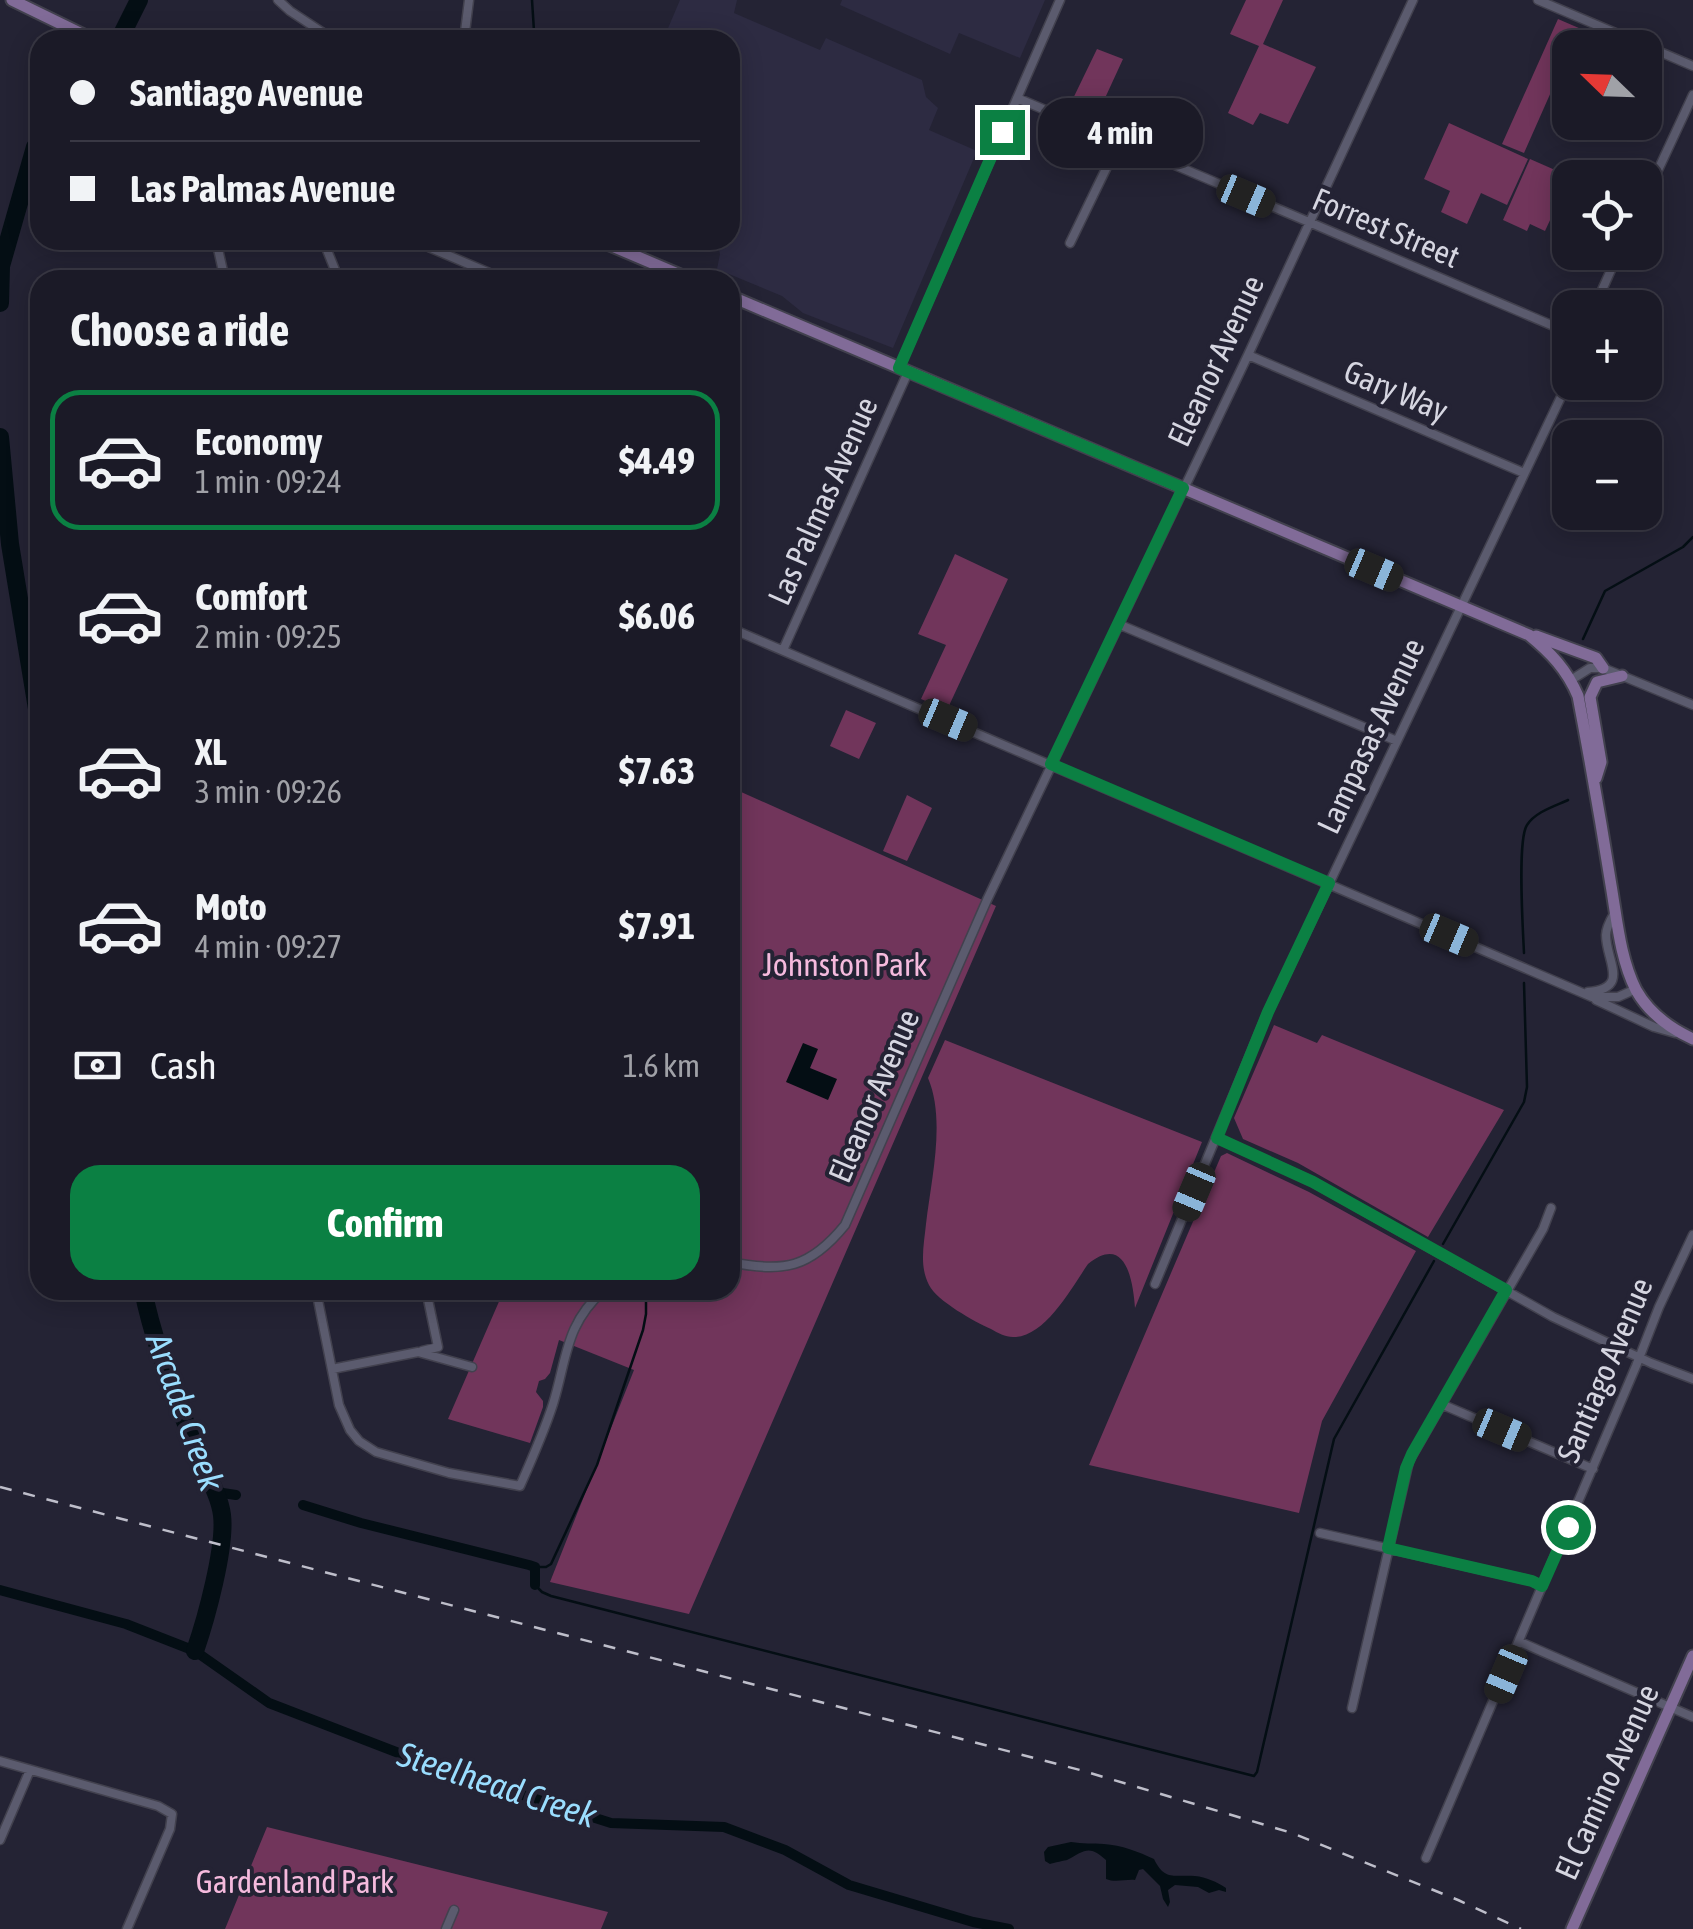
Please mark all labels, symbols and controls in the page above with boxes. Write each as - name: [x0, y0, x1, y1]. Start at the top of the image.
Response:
- north arrow: [1552, 30, 1662, 140]
- map controls: [1552, 30, 1662, 530]
- text: Santiago Avenue: [130, 71, 363, 114]
- callout: 4 min: [1037, 97, 1202, 167]
- route end: [980, 110, 1025, 155]
- text: 4 min: [1088, 114, 1153, 151]
- button: locate: [1552, 160, 1662, 270]
- text: Las Palmas Avenue: [130, 167, 395, 210]
- car: [1213, 170, 1279, 222]
- street label: Forrest Street: [1307, 180, 1465, 275]
- street label: Eleanor Avenue: [1160, 270, 1271, 452]
- button: +: [1552, 290, 1662, 400]
- text: Choose a ride: [70, 304, 289, 356]
- street label: Gary Way: [1339, 352, 1454, 429]
- street label: Las Palmas Avenue: [760, 391, 885, 610]
- icon: car: [75, 415, 165, 505]
- text: Economy: [195, 420, 322, 463]
- button: −: [1552, 420, 1662, 530]
- text: $4.49: [619, 439, 695, 482]
- text: 1 min · 09:24: [195, 463, 342, 500]
- car: [1341, 544, 1407, 596]
- icon: car: [75, 570, 165, 660]
- text: Comfort: [195, 575, 307, 618]
- text: $6.06: [619, 594, 695, 637]
- text: 2 min · 09:25: [195, 618, 342, 655]
- street label: Lampasas Avenue: [1309, 632, 1432, 839]
- car: [915, 694, 981, 746]
- icon: car: [75, 725, 165, 815]
- text: XL: [195, 730, 227, 773]
- text: $7.63: [619, 749, 695, 792]
- text: 3 min · 09:26: [195, 773, 342, 810]
- icon: car: [75, 880, 165, 970]
- text: Moto: [195, 885, 267, 928]
- text: $7.91: [619, 904, 695, 947]
- car: [1416, 909, 1482, 961]
- text: 4 min · 09:27: [195, 928, 342, 965]
- park label: Johnston Park: [763, 946, 927, 983]
- street label: Eleanor Avenue: [821, 1004, 927, 1188]
- icon: cash: [70, 1038, 125, 1093]
- text: Cash: [150, 1044, 217, 1087]
- text: 1.6 km: [623, 1047, 700, 1084]
- car: [1168, 1159, 1220, 1225]
- button: Confirm: [70, 1165, 700, 1280]
- street label: Santiago Avenue: [1549, 1272, 1660, 1467]
- water label: Arcade Creek: [139, 1327, 233, 1496]
- car: [1469, 1404, 1535, 1456]
- route start: [1546, 1505, 1591, 1550]
- car: [1480, 1641, 1532, 1707]
- street label: El Camino Avenue: [1547, 1678, 1666, 1885]
- water label: Steelhead Creek: [392, 1733, 602, 1835]
- park label: Gardenland Park: [196, 1863, 394, 1900]

